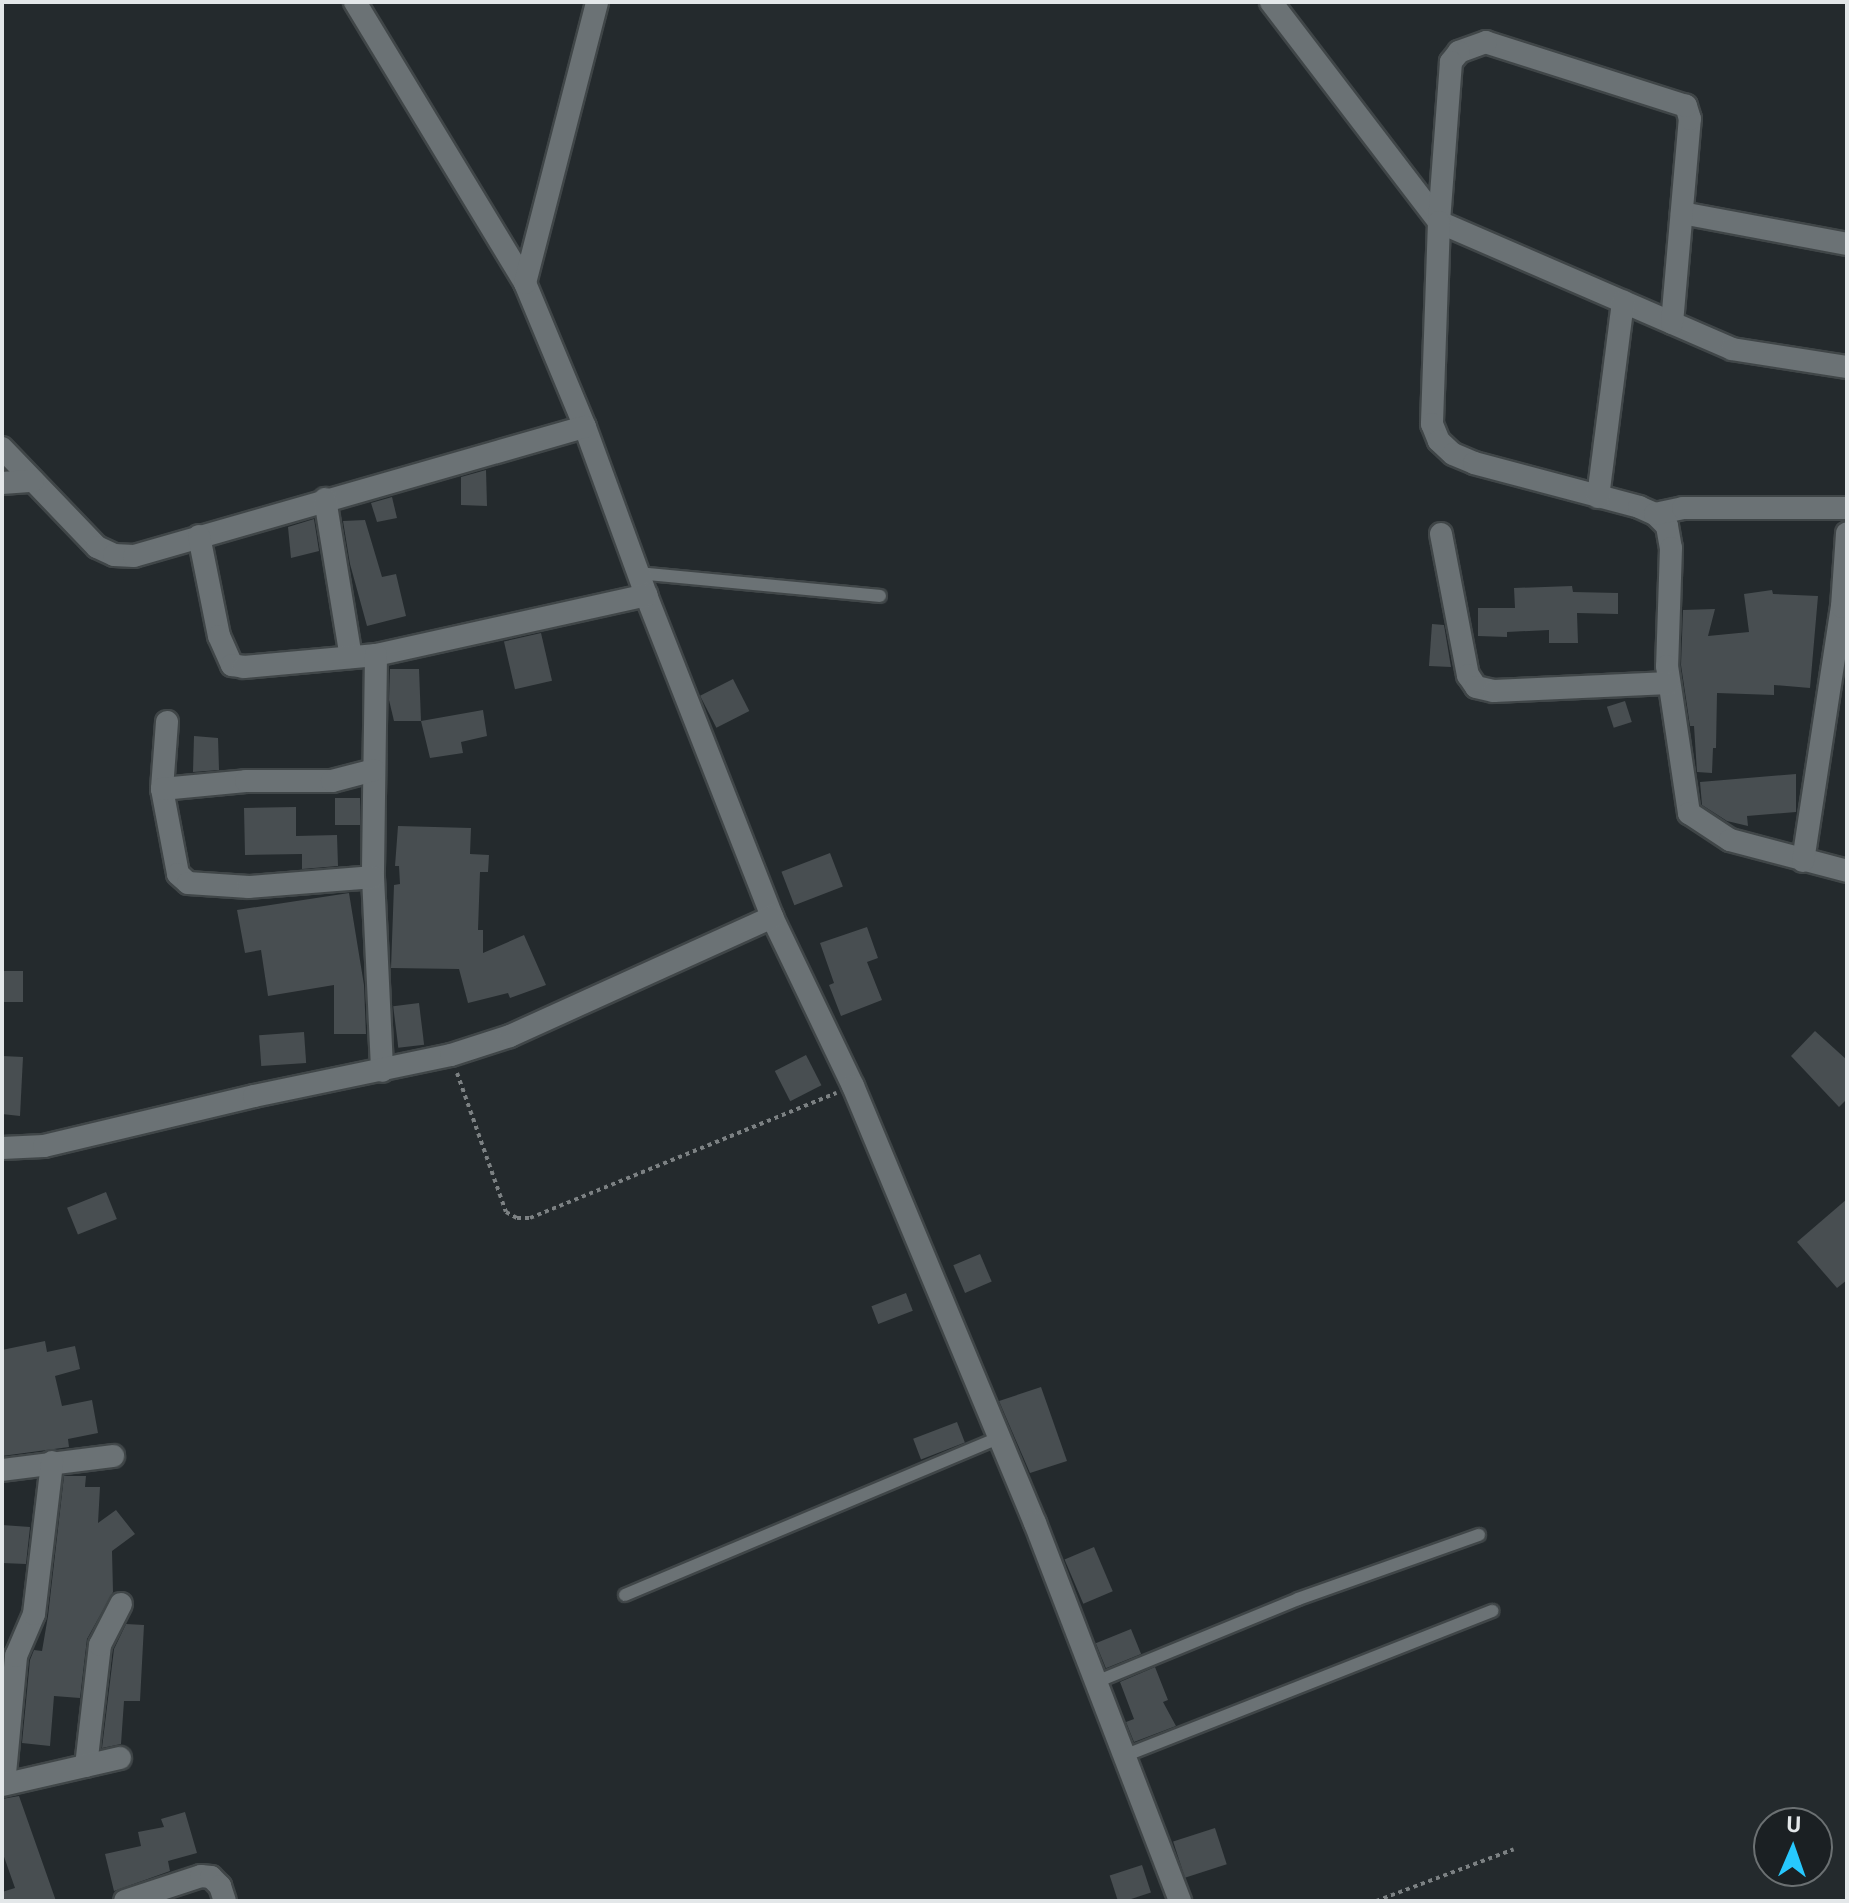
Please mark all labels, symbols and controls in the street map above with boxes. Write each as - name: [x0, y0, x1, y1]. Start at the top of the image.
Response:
- north arrow: [1753, 1807, 1833, 1887]
- text: U: [1786, 1812, 1801, 1837]

